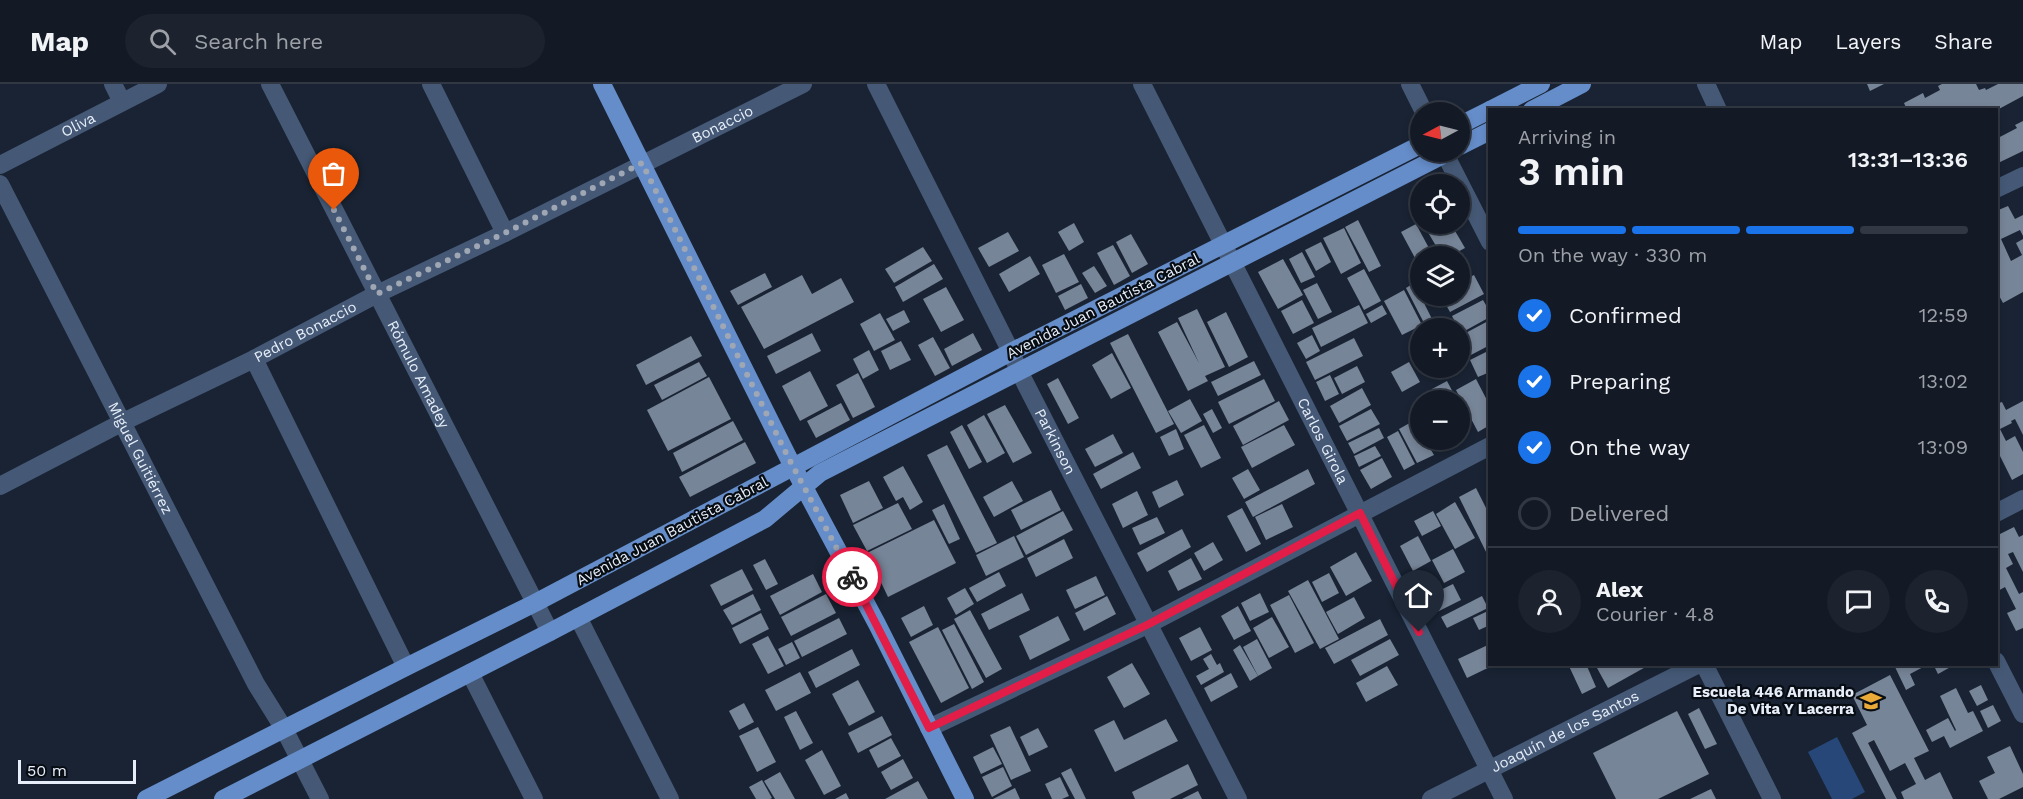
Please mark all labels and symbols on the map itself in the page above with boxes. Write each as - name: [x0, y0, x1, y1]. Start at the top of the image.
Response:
- street label: Bonaccio: [689, 101, 756, 147]
- north arrow: [1410, 102, 1470, 162]
- street label: Oliva: [58, 108, 99, 141]
- pin: [308, 148, 359, 210]
- street label: Avenida Juan Bautista Cabral: [1003, 249, 1203, 363]
- street label: Pedro Bonaccio: [251, 297, 360, 366]
- street label: Rómulo Amadey: [383, 317, 453, 431]
- street label: Carlos Girola: [1293, 395, 1352, 488]
- street label: Miguel Guitiérrez: [104, 399, 177, 517]
- street label: Parkinson: [1031, 406, 1079, 478]
- street label: Avenida Juan Bautista Cabral: [573, 473, 771, 589]
- courier: [822, 547, 882, 607]
- pin: [1393, 570, 1444, 632]
- place label: Escuela 446 Armando De Vita Y Lacerra: [1693, 683, 1854, 718]
- street label: Joaquín de los Santos: [1488, 687, 1642, 776]
- school or university icon: Escuela 446 Armando De Vita Y Lacerra: [1859, 689, 1883, 713]
- scale bar: [18, 757, 136, 784]

